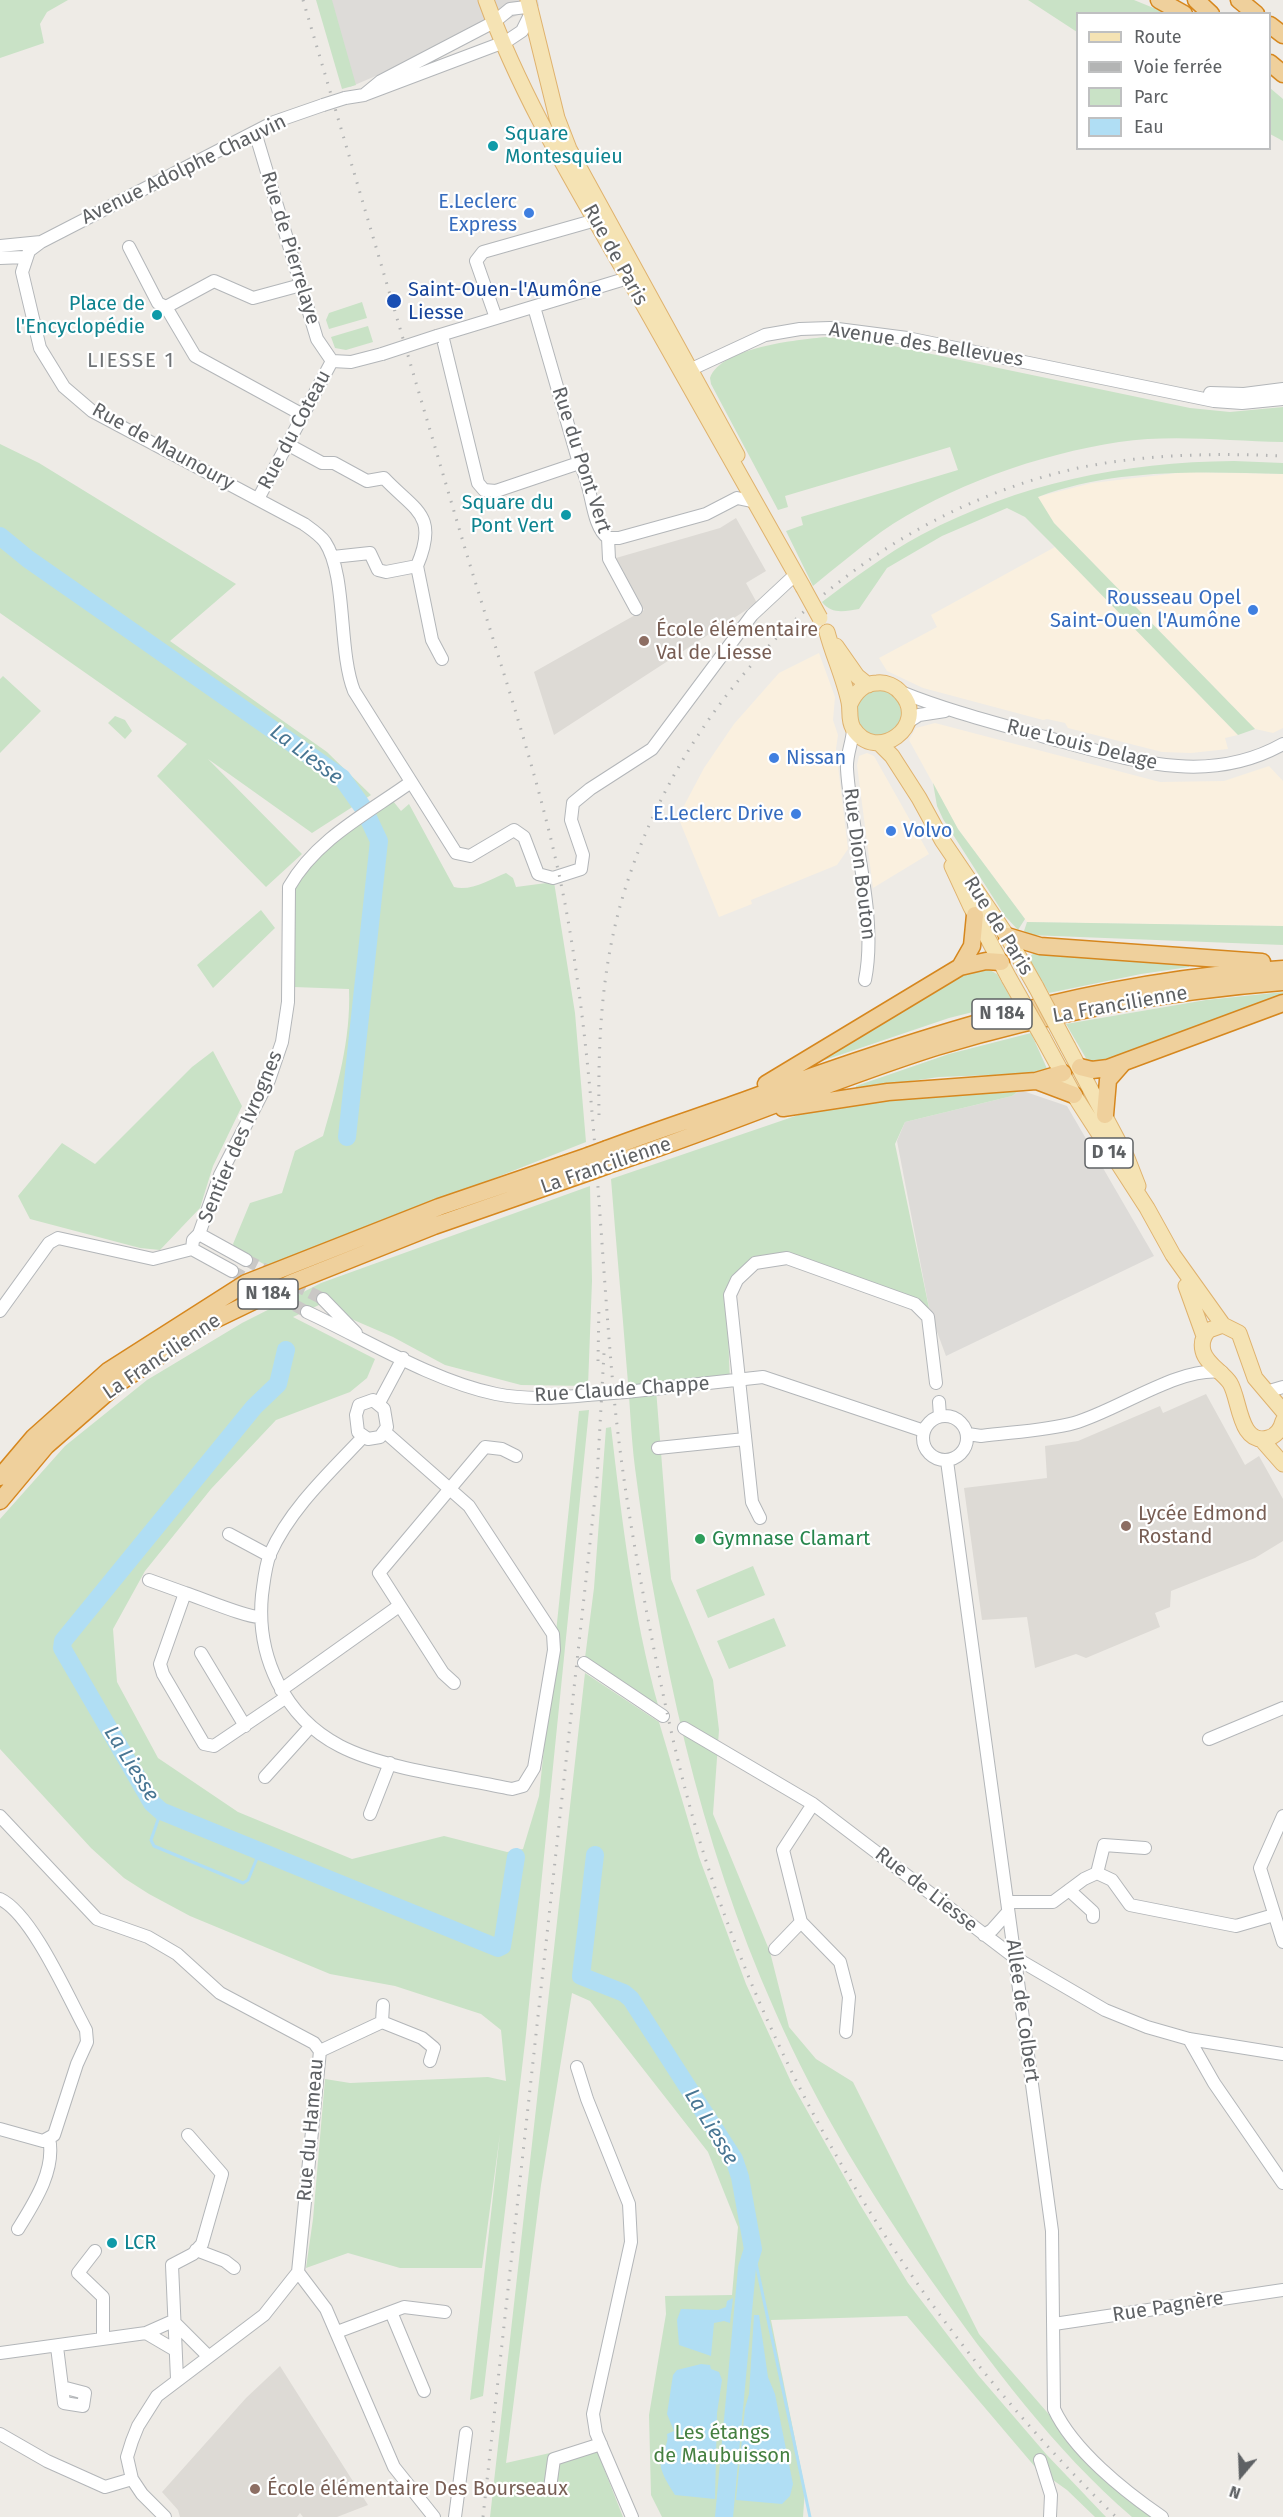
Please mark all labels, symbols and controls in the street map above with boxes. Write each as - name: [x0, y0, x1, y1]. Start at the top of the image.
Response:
- legend: [1076, 12, 1271, 150]
- text: Route: [1134, 26, 1182, 48]
- text: Voie ferrée: [1134, 56, 1222, 78]
- text: Parc: [1134, 86, 1168, 108]
- street label: Avenue Adolphe Chauvin: [78, 110, 290, 230]
- text: Eau: [1134, 116, 1164, 138]
- place label: Square Montesquieu: [505, 122, 623, 169]
- marker: Square Montesquieu: [486, 139, 500, 153]
- street label: Rue de Pierrelaye: [255, 168, 325, 328]
- place label: E.Leclerc Express: [438, 190, 517, 237]
- street label: Rue de Paris: [577, 200, 653, 310]
- marker: E.Leclerc Express: [522, 206, 536, 220]
- place label: Saint-Ouen-l'Aumône Liesse: [408, 278, 602, 325]
- place label: Place de l'Encyclopédie: [15, 292, 145, 339]
- marker: Saint-Ouen-l'Aumône Liesse: [385, 292, 403, 310]
- marker: Place de l'Encyclopédie: [150, 308, 164, 322]
- street label: Avenue des Bellevues: [827, 318, 1025, 372]
- district label: LIESSE 1: [87, 348, 175, 374]
- street label: Rue du Coteau: [254, 366, 336, 494]
- street label: Rue du Pont Vert: [546, 384, 616, 536]
- street label: Rue de Maunoury: [88, 398, 238, 496]
- place label: Square du Pont Vert: [462, 491, 554, 538]
- marker: Square du Pont Vert: [559, 508, 573, 522]
- place label: Rousseau Opel Saint-Ouen l'Aumône: [1050, 586, 1241, 633]
- marker: Rousseau Opel Saint-Ouen l'Aumône: [1246, 603, 1260, 617]
- place label: École élémentaire Val de Liesse: [656, 618, 818, 665]
- marker: École élémentaire Val de Liesse: [637, 634, 651, 648]
- street label: Rue Louis Delage: [1004, 715, 1160, 775]
- water label: La Liesse: [265, 720, 347, 790]
- place label: Nissan: [786, 746, 846, 770]
- marker: Nissan: [767, 751, 781, 765]
- street label: Rue Dion Bouton: [838, 787, 880, 941]
- place label: E.Leclerc Drive: [653, 802, 784, 826]
- marker: E.Leclerc Drive: [789, 807, 803, 821]
- place label: Volvo: [903, 819, 952, 843]
- marker: Volvo: [884, 824, 898, 838]
- street label: Rue de Paris: [958, 872, 1038, 980]
- street label: La Francilienne: [1051, 981, 1189, 1029]
- road number: N 184: [972, 999, 1032, 1029]
- street label: Sentier des Ivrognes: [194, 1047, 288, 1227]
- street label: La Francilienne: [538, 1132, 674, 1200]
- road number: D 14: [1085, 1138, 1133, 1168]
- road number: N 184: [238, 1279, 298, 1309]
- street label: La Francilienne: [99, 1309, 225, 1405]
- street label: Rue Claude Chappe: [534, 1372, 710, 1408]
- place label: Lycée Edmond Rostand: [1138, 1502, 1267, 1549]
- marker: Lycée Edmond Rostand: [1119, 1519, 1133, 1533]
- place label: Gymnase Clamart: [712, 1527, 870, 1551]
- marker: Gymnase Clamart: [693, 1532, 707, 1546]
- water label: La Liesse: [98, 1722, 164, 1806]
- street label: Rue de Liesse: [870, 1842, 982, 1938]
- street label: Allée de Colbert: [1000, 1938, 1044, 2084]
- street label: Rue du Hameau: [293, 2057, 329, 2203]
- water label: La Liesse: [679, 2084, 743, 2170]
- place label: LCR: [124, 2231, 156, 2255]
- marker: LCR: [105, 2236, 119, 2250]
- street label: Rue Pagnère: [1111, 2286, 1225, 2328]
- park label: Les étangs de Maubuisson: [653, 2421, 791, 2468]
- north arrow: [1211, 2445, 1271, 2505]
- place label: École élémentaire Des Bourseaux: [267, 2477, 568, 2501]
- marker: École élémentaire Des Bourseaux: [248, 2482, 262, 2496]
- text: N: [1227, 2482, 1243, 2503]

